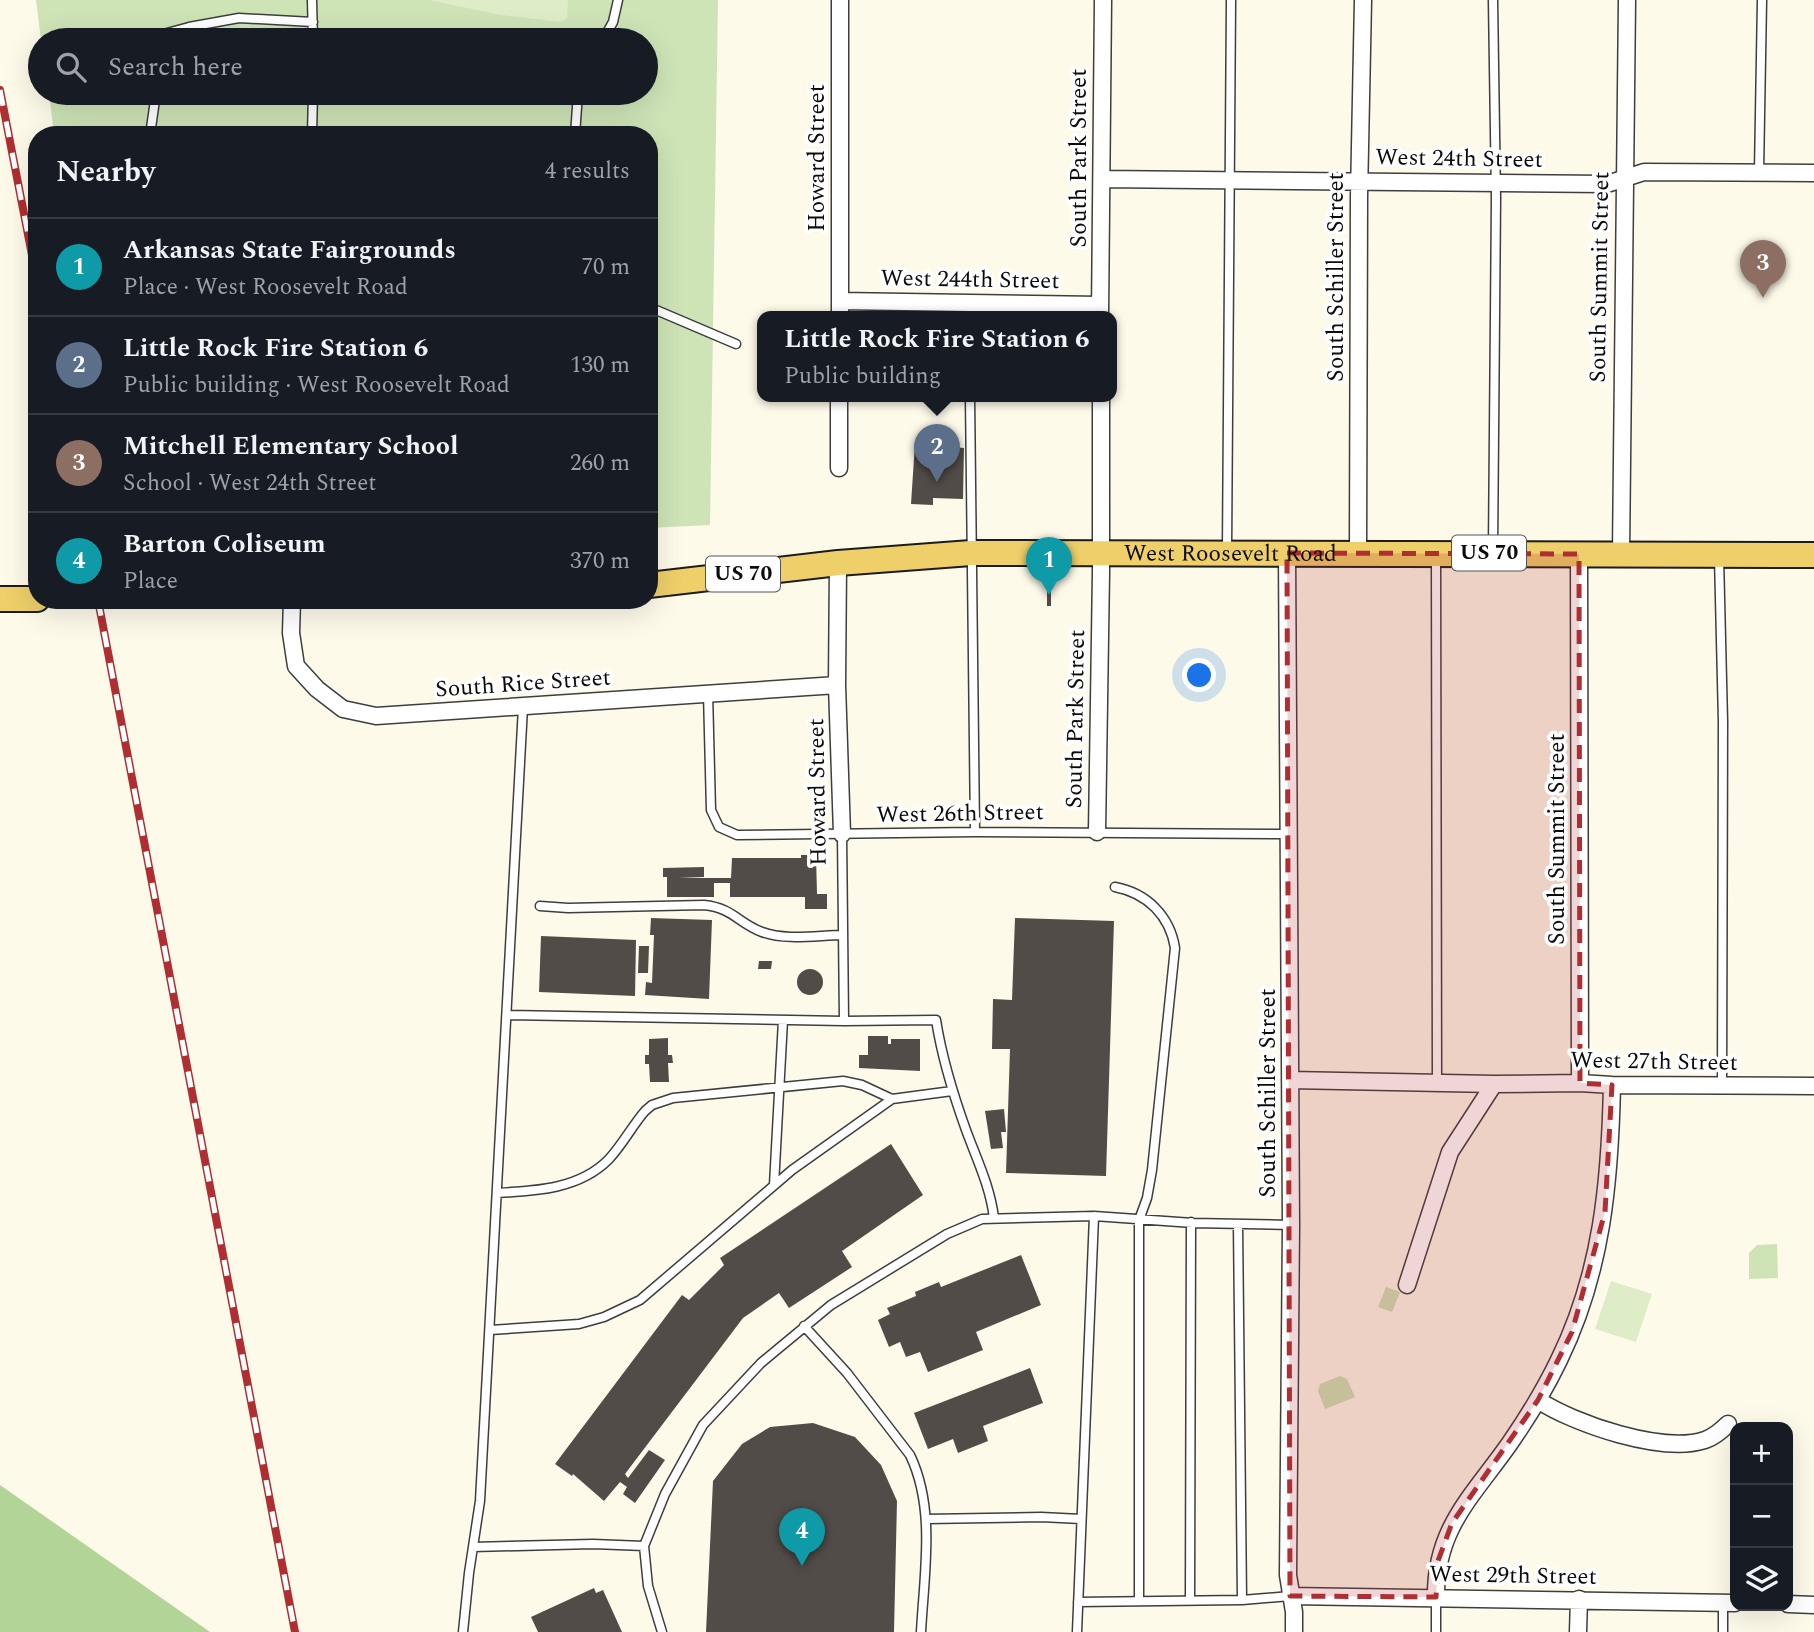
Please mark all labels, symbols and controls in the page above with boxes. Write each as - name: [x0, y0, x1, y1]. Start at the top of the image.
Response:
- search box: [28, 28, 658, 105]
- text: Search here: [108, 47, 243, 87]
- icon: search: [52, 48, 90, 86]
- street label: South Park Street: [1062, 69, 1097, 247]
- street label: Howard Street: [800, 84, 835, 232]
- street label: West 24th Street: [1375, 140, 1543, 178]
- text: Nearby: [56, 149, 155, 195]
- text: 4 results: [545, 154, 630, 189]
- street label: South Summit Street: [1581, 171, 1619, 383]
- street label: South Schiller Street: [1319, 172, 1354, 382]
- text: Arkansas State Fairgrounds: [123, 230, 456, 270]
- pin: 3: [1740, 240, 1786, 298]
- text: 1: [73, 250, 85, 285]
- text: 70 m: [581, 250, 630, 285]
- street label: West 244th Street: [880, 261, 1060, 299]
- text: Place · West Roosevelt Road: [123, 270, 408, 305]
- popup: [757, 311, 1117, 402]
- text: Little Rock Fire Station 6: [784, 319, 1090, 359]
- text: Little Rock Fire Station 6: [123, 328, 428, 368]
- text: 2: [73, 348, 85, 383]
- text: 130 m: [570, 348, 630, 383]
- text: Public building: [784, 359, 941, 394]
- text: Public building · West Roosevelt Road: [123, 368, 510, 403]
- pin: 2: [914, 424, 960, 482]
- text: Mitchell Elementary School: [123, 426, 458, 466]
- text: 3: [73, 446, 85, 481]
- text: 260 m: [570, 446, 630, 481]
- text: School · West 24th Street: [123, 466, 377, 501]
- text: Barton Coliseum: [123, 524, 326, 564]
- street label: West Roosevelt Road: [1124, 536, 1337, 571]
- road number: US 70: [1452, 536, 1526, 570]
- pin: 1: [1026, 537, 1072, 595]
- text: 4: [73, 544, 85, 579]
- text: 370 m: [570, 544, 630, 579]
- road number: US 70: [706, 556, 780, 592]
- text: Place: [123, 564, 178, 599]
- street label: South Park Street: [1057, 629, 1095, 809]
- your location: [1182, 658, 1216, 692]
- street label: South Rice Street: [434, 660, 612, 708]
- street label: Howard Street: [799, 718, 837, 866]
- street label: South Summit Street: [1540, 733, 1575, 945]
- street label: West 26th Street: [876, 795, 1044, 833]
- street label: South Schiller Street: [1251, 988, 1286, 1198]
- street label: West 27th Street: [1570, 1043, 1738, 1081]
- map controls: [1730, 1422, 1793, 1611]
- button: +: [1730, 1422, 1793, 1485]
- button: −: [1730, 1485, 1793, 1548]
- pin: 4: [779, 1508, 825, 1566]
- button: layers: [1730, 1548, 1793, 1611]
- street label: West 29th Street: [1429, 1557, 1597, 1595]

